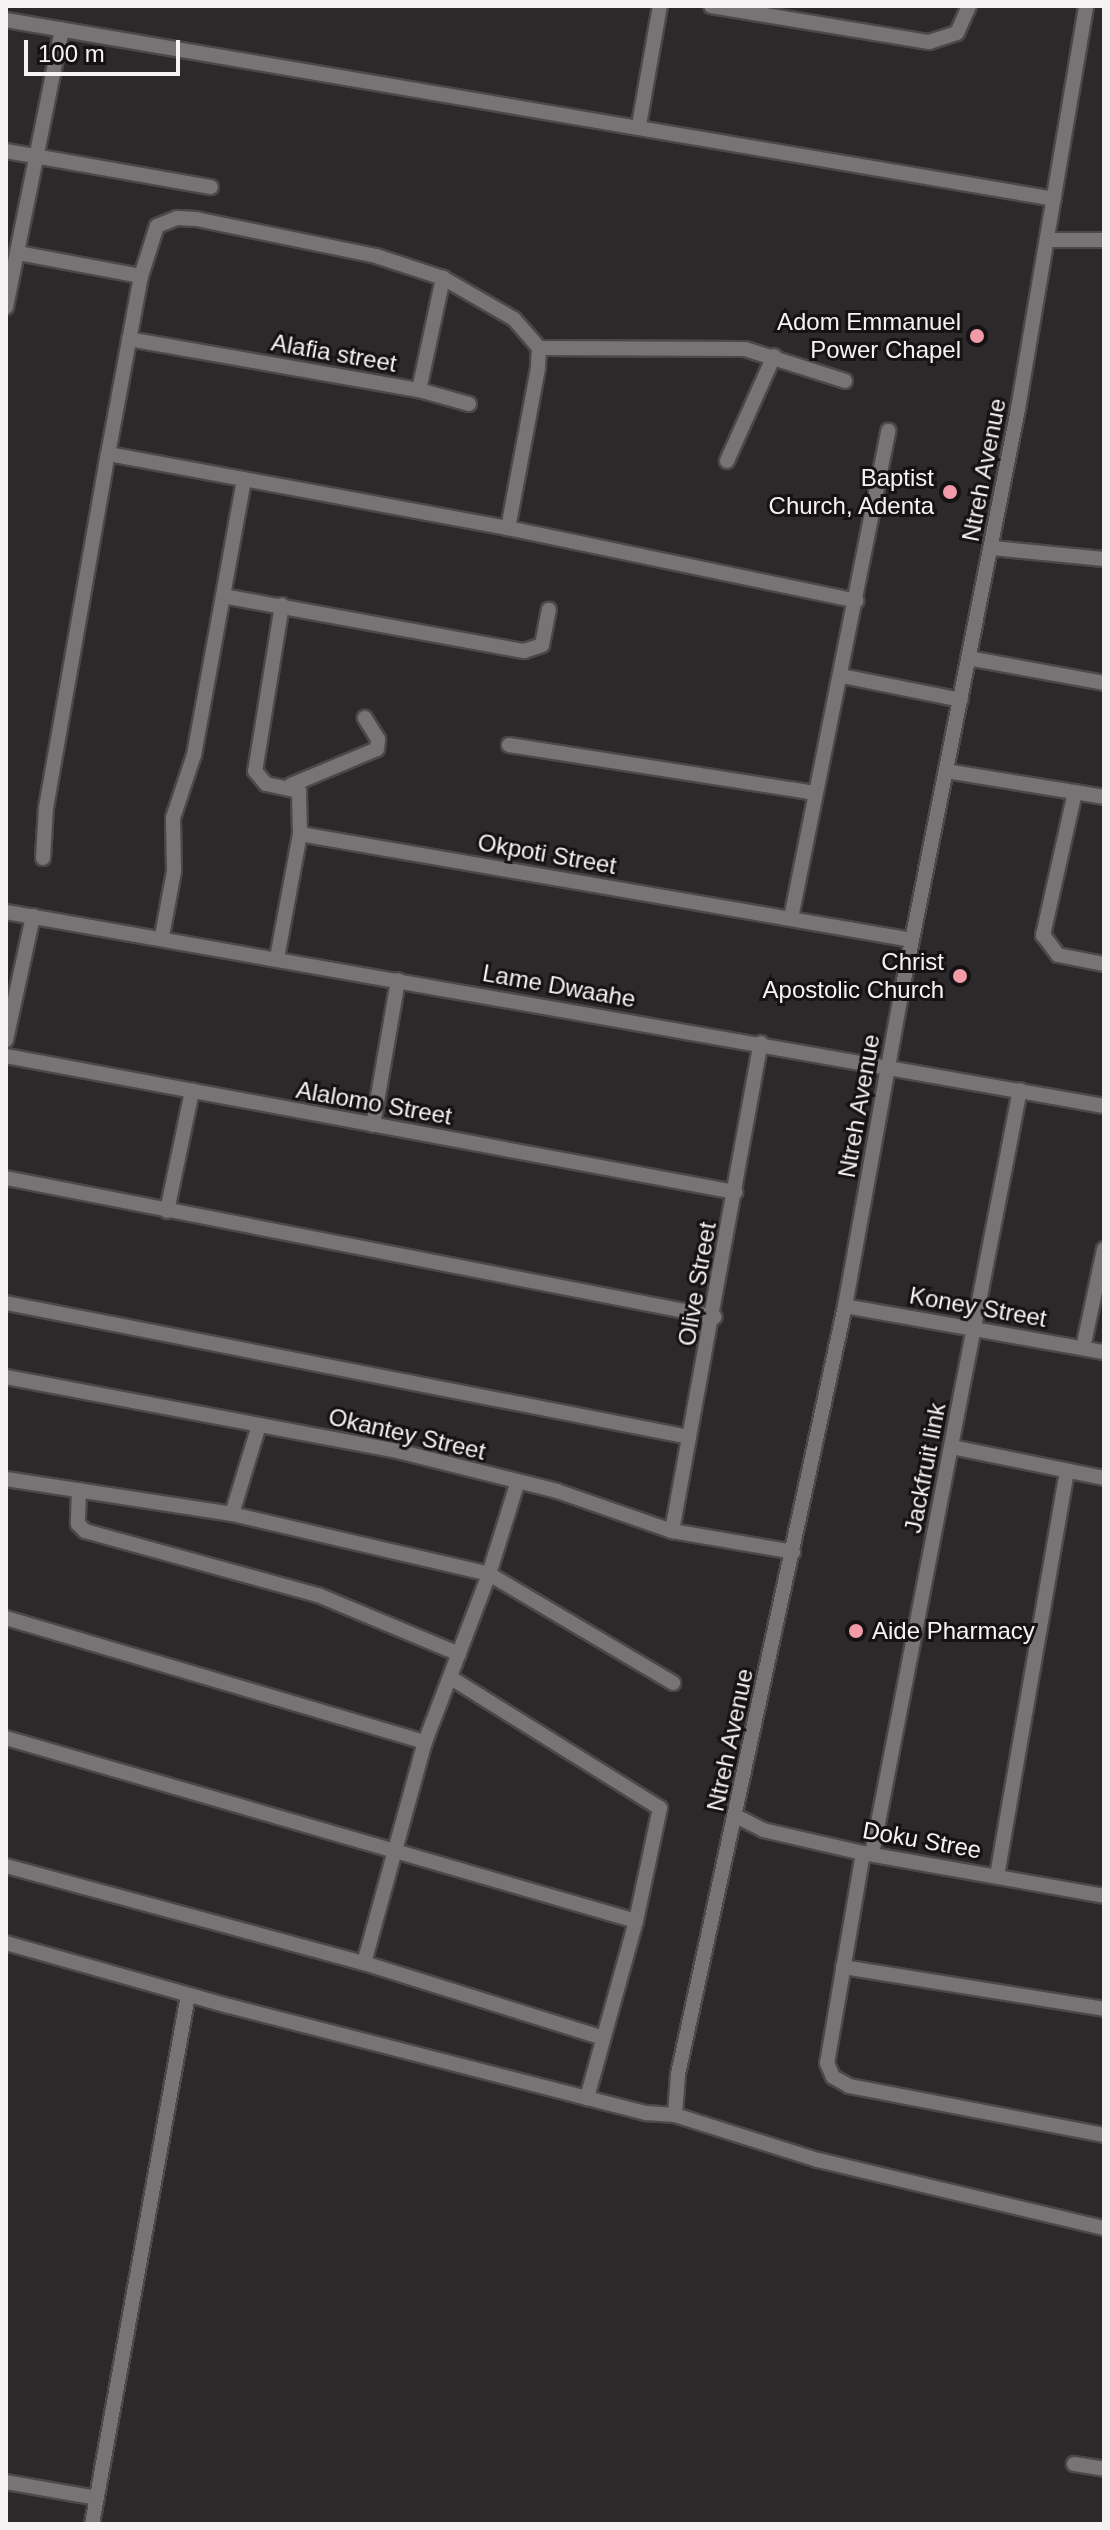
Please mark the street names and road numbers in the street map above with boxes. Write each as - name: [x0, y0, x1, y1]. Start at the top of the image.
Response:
- street label: Alafia street: [269, 328, 399, 378]
- street label: Ntreh Avenue: [956, 395, 1012, 545]
- street label: Okpoti Street: [476, 828, 618, 880]
- street label: Lame Dwaahe: [480, 958, 638, 1014]
- street label: Ntreh Avenue: [832, 1031, 886, 1181]
- street label: Alalomo Street: [294, 1075, 454, 1131]
- street label: Olive Street: [672, 1220, 722, 1348]
- street label: Koney Street: [907, 1281, 1049, 1333]
- street label: Jackfruit link: [898, 1400, 952, 1536]
- street label: Okantey Street: [326, 1402, 488, 1466]
- street label: Ntreh Avenue: [701, 1665, 759, 1815]
- street label: Doku Stree: [860, 1815, 984, 1865]

